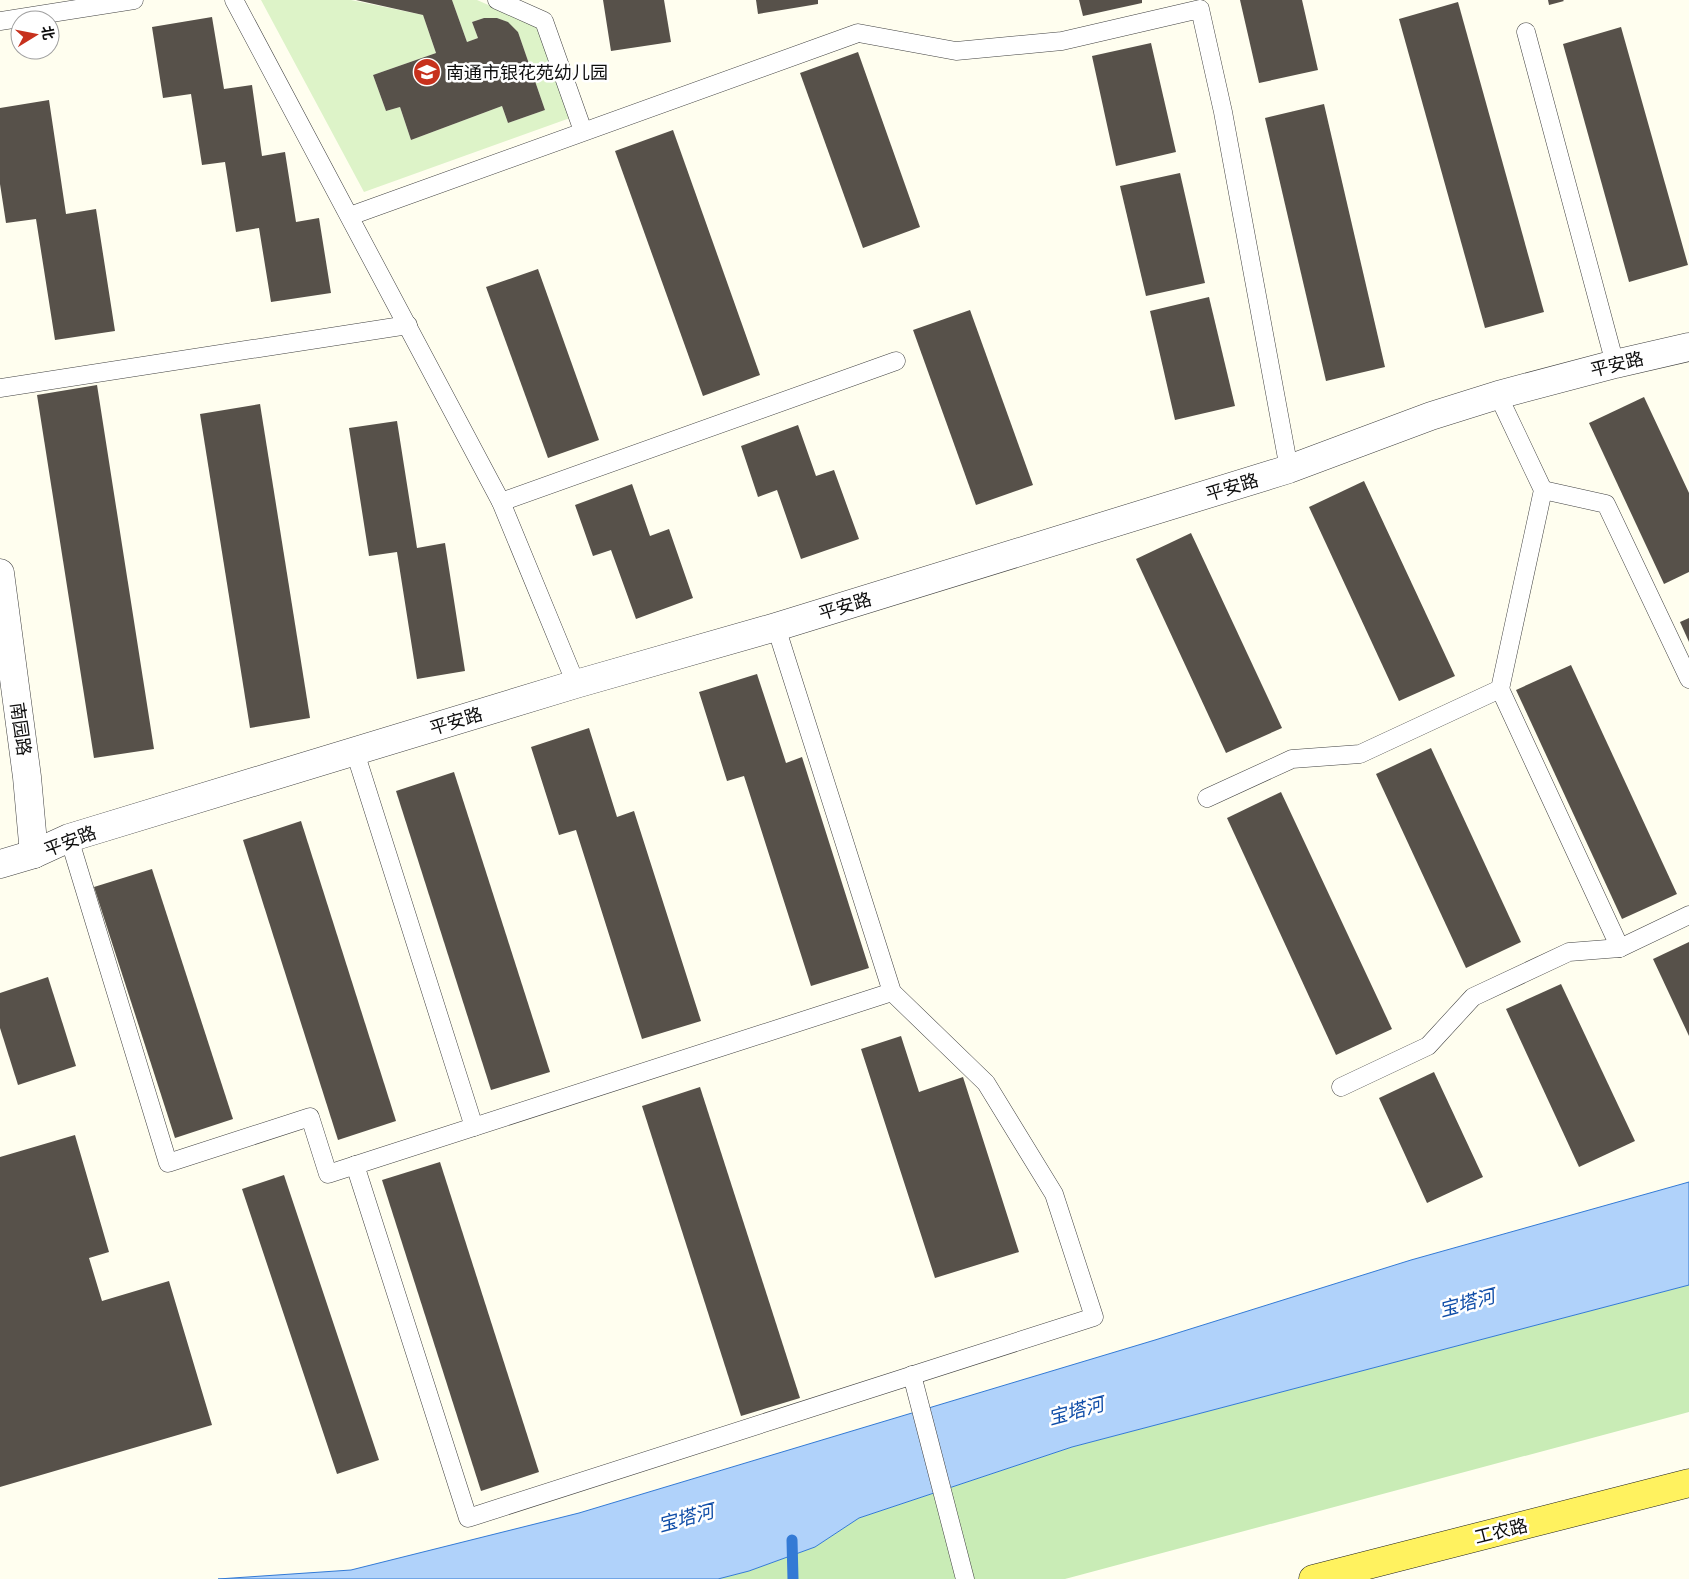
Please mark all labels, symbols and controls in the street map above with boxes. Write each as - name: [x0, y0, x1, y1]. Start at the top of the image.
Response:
- north arrow: [10, 10, 60, 60]
- text: 北: [39, 24, 57, 41]
- school or university icon: 南通市银花苑幼儿园: [412, 57, 442, 87]
- place label: 南通市银花苑幼儿园: [446, 62, 608, 83]
- street label: 平安路: [1588, 347, 1646, 381]
- street label: 平安路: [1203, 469, 1261, 505]
- street label: 平安路: [816, 588, 874, 624]
- street label: 南园路: [7, 701, 35, 757]
- street label: 平安路: [427, 703, 485, 739]
- street label: 平安路: [41, 822, 99, 860]
- water label: 宝塔河: [1436, 1283, 1501, 1321]
- water label: 宝塔河: [1045, 1391, 1110, 1429]
- water label: 宝塔河: [655, 1498, 720, 1536]
- street label: 工农路: [1472, 1514, 1530, 1548]

